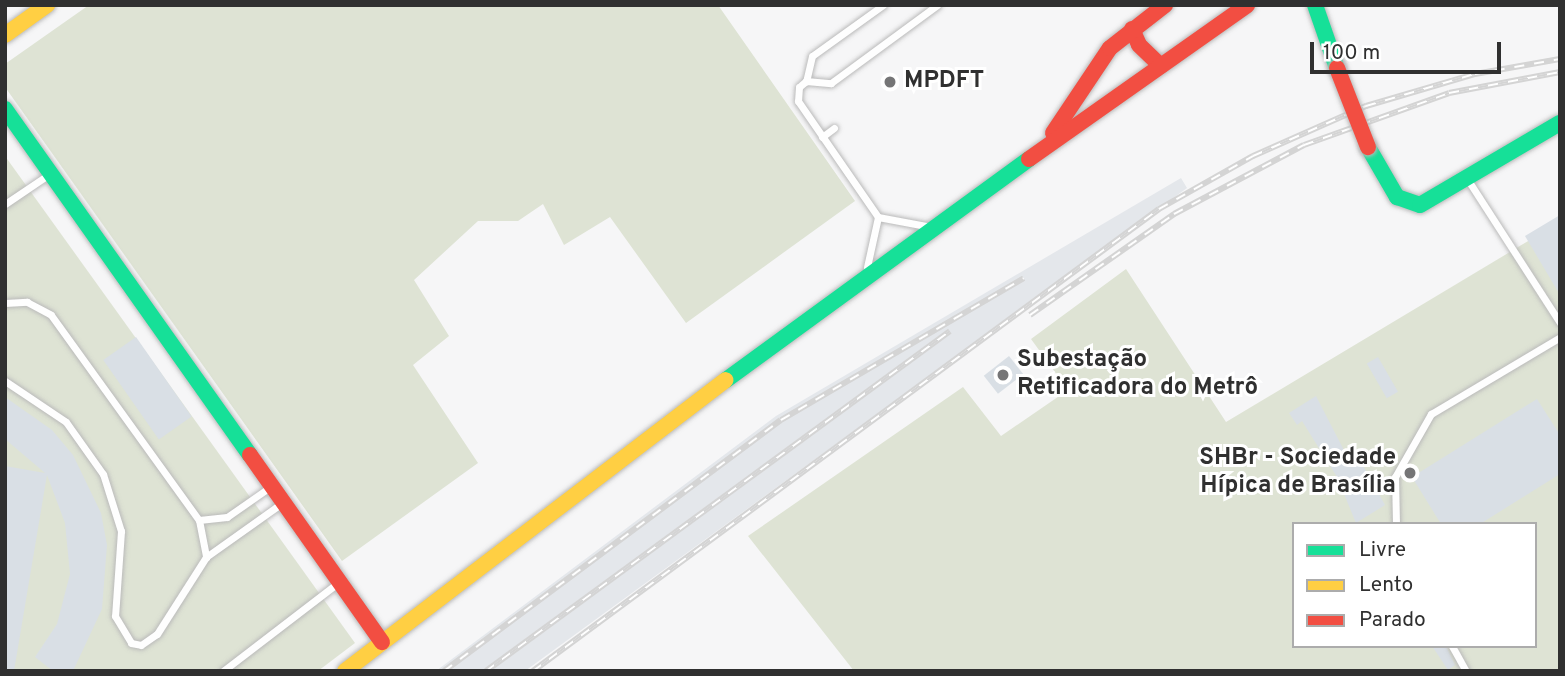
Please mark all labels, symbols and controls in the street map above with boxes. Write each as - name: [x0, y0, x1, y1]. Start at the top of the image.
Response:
- scale bar: [1313, 28, 1504, 72]
- text: 100 m: [1323, 40, 1380, 67]
- place label: MPDFT: [904, 68, 984, 96]
- marker: MPDFT: [882, 74, 898, 90]
- place label: Subestação Retificadora do Metrô: [1017, 347, 1258, 403]
- marker: Subestação Retificadora do Metrô: [995, 367, 1011, 383]
- place label: SHBr - Sociedade Hípica de Brasília: [1199, 445, 1396, 501]
- marker: SHBr - Sociedade Hípica de Brasília: [1402, 465, 1418, 481]
- legend: [1292, 522, 1537, 648]
- text: Livre: [1359, 537, 1406, 564]
- text: Lento: [1359, 572, 1413, 599]
- text: Parado: [1359, 607, 1426, 634]

